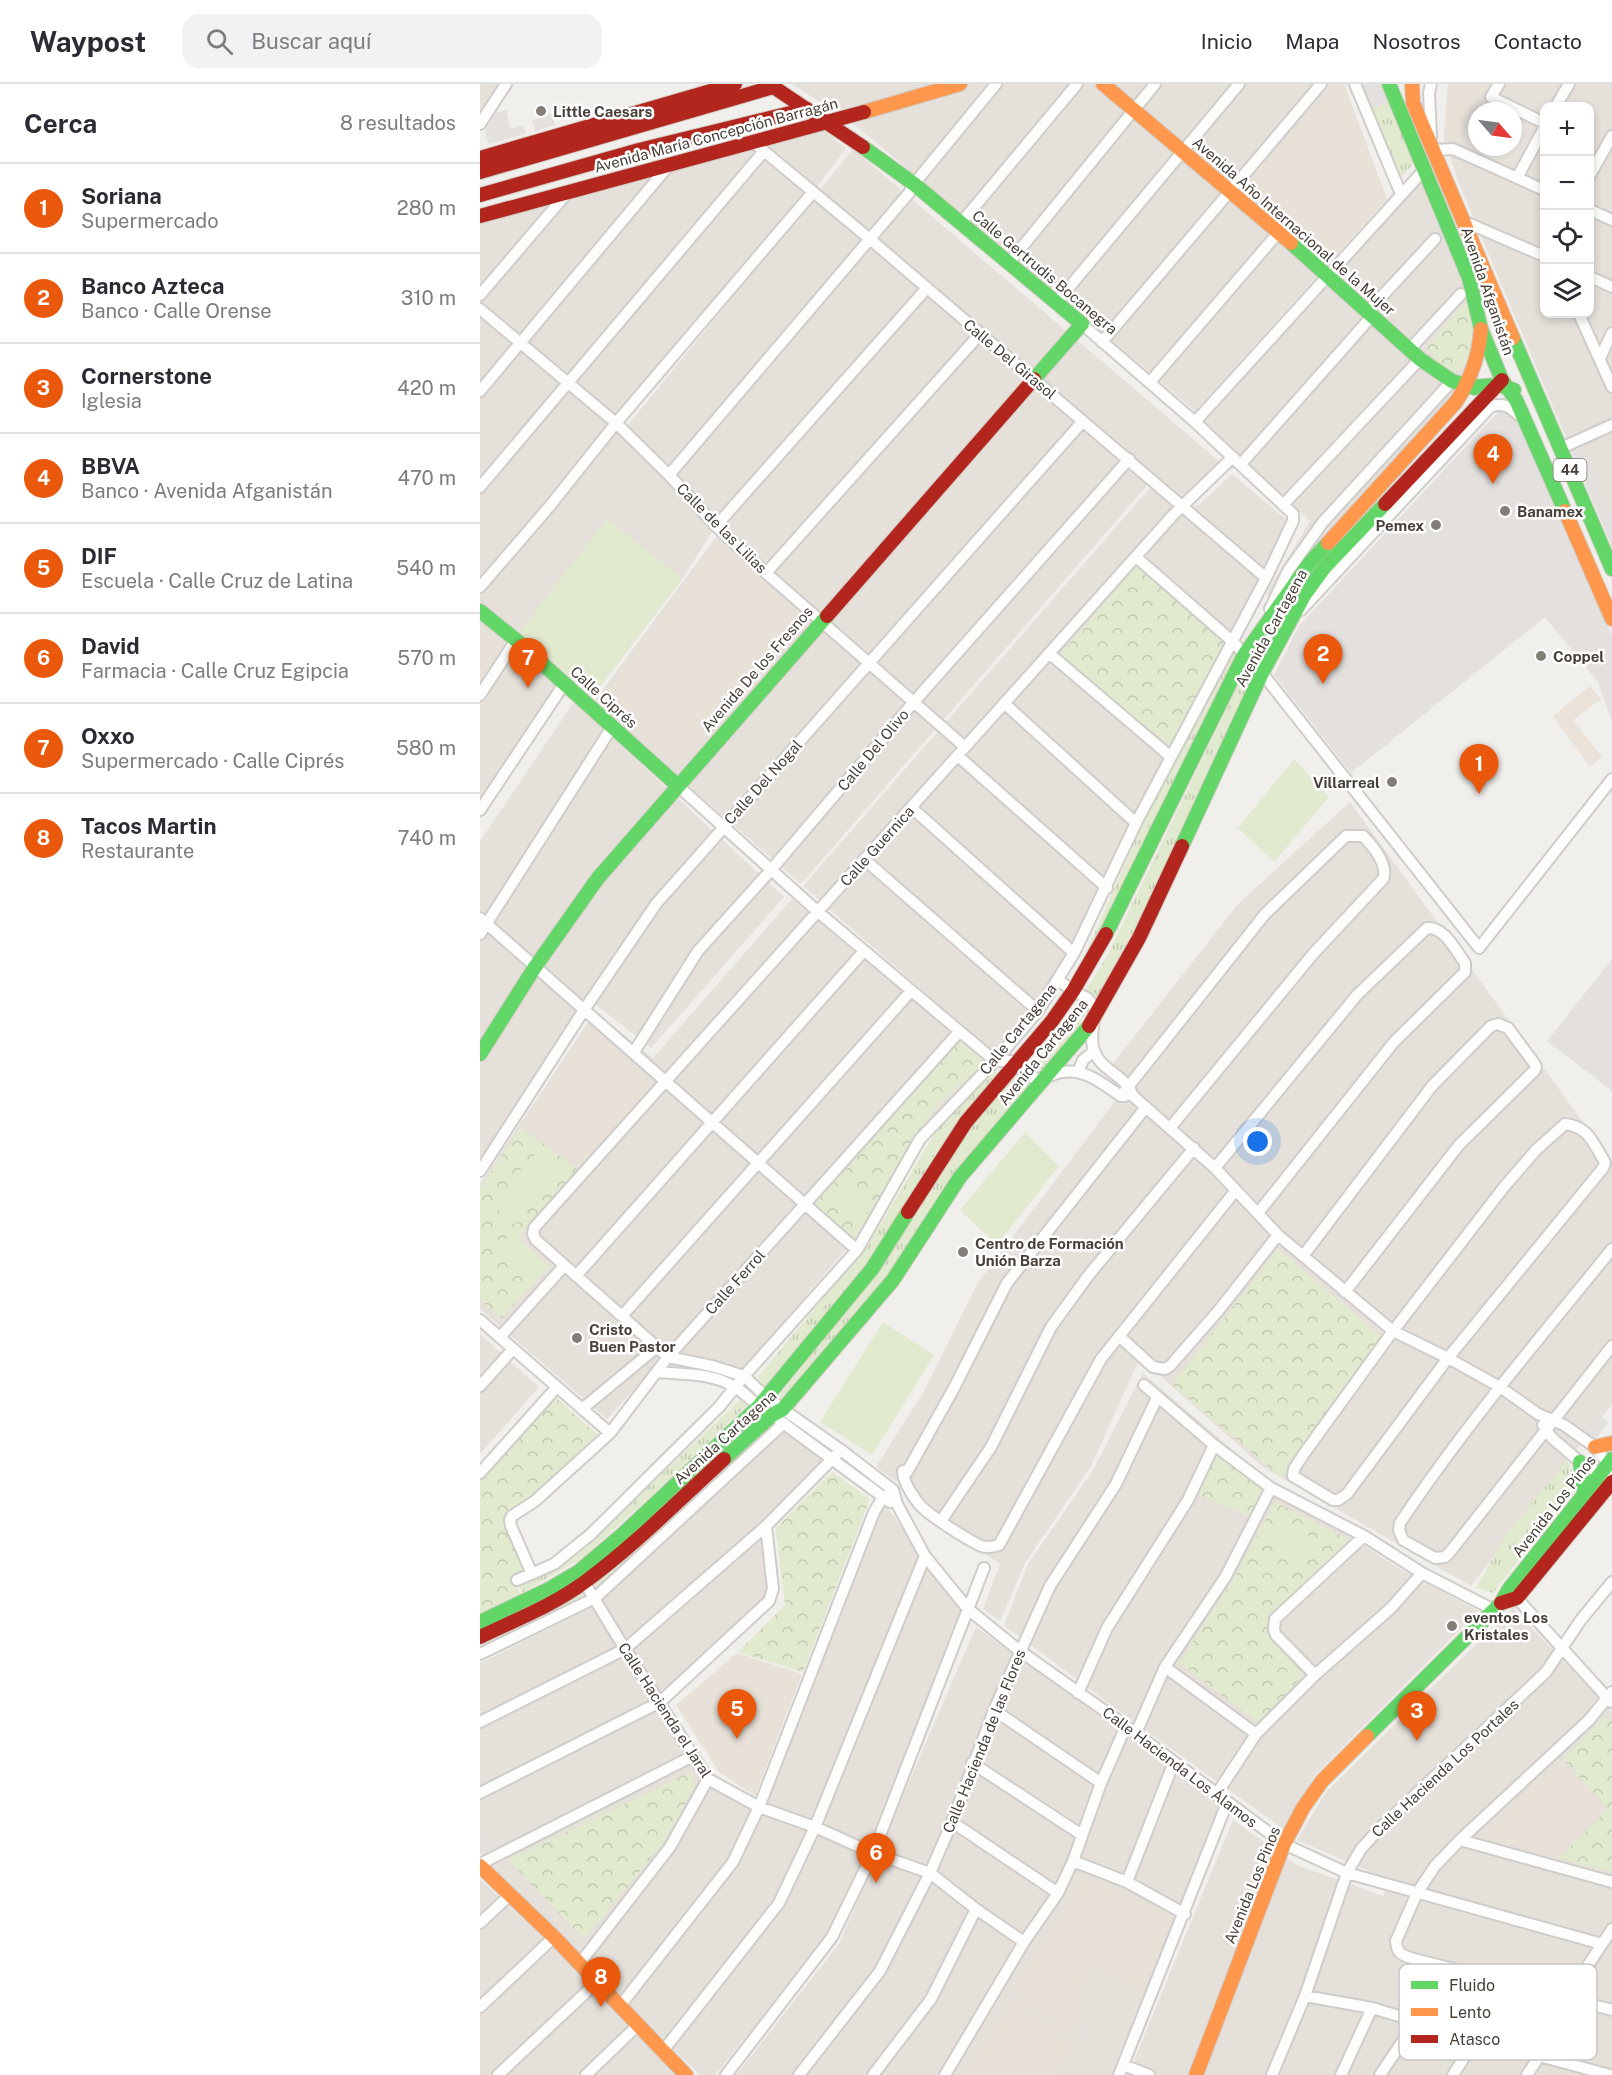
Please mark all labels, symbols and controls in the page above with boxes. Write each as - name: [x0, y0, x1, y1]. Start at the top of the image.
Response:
- search box: [182, 14, 602, 68]
- text: Waypost: [30, 25, 146, 58]
- icon: search: [203, 25, 236, 58]
- text: Buscar aquí: [251, 28, 371, 54]
- text: Inicio: [1201, 29, 1252, 54]
- text: Mapa: [1285, 29, 1339, 54]
- text: Nosotros: [1372, 29, 1461, 54]
- text: Contacto: [1494, 29, 1582, 54]
- street label: Avenida María Concepción Barragán: [592, 94, 840, 176]
- north arrow: [1468, 102, 1522, 156]
- map controls: [1540, 102, 1594, 318]
- button: +: [1540, 102, 1594, 156]
- place label: Little Caesars: [553, 103, 652, 120]
- marker: Little Caesars: [534, 104, 548, 118]
- text: Cerca: [24, 108, 97, 139]
- text: 8 resultados: [340, 111, 456, 135]
- street label: Avenida Año Internacional de la Mujer: [1189, 133, 1399, 319]
- button: −: [1540, 156, 1594, 210]
- text: Soriana: [81, 183, 162, 209]
- text: 1: [39, 196, 48, 220]
- text: 280 m: [397, 196, 456, 220]
- street label: Calle Gertrudis Bocanegra: [969, 206, 1121, 338]
- text: Supermercado: [81, 209, 219, 233]
- button: locate: [1540, 210, 1594, 264]
- street label: Avenida Afganistán: [1458, 225, 1518, 357]
- button: layers: [1540, 264, 1594, 318]
- text: Banco Azteca: [81, 273, 224, 299]
- text: 2: [37, 286, 50, 310]
- text: 310 m: [401, 286, 456, 310]
- text: Banco · Calle Orense: [81, 299, 272, 323]
- street label: Calle Del Girasol: [960, 315, 1060, 403]
- text: Cornerstone: [81, 363, 212, 389]
- text: 3: [37, 376, 50, 400]
- text: 420 m: [397, 376, 456, 400]
- text: Iglesia: [81, 389, 142, 413]
- pin: 4: [1474, 434, 1512, 484]
- text: BBVA: [81, 453, 140, 479]
- road number: 44: [1554, 459, 1586, 481]
- text: 4: [37, 466, 50, 490]
- text: 470 m: [397, 466, 456, 490]
- text: Banco · Avenida Afganistán: [81, 479, 332, 503]
- street label: Calle de las Lilias: [673, 479, 771, 577]
- place label: Banamex: [1517, 503, 1584, 520]
- marker: Banamex: [1498, 504, 1512, 518]
- place label: Pemex: [1376, 517, 1424, 534]
- marker: Pemex: [1429, 518, 1443, 532]
- text: DIF: [81, 543, 117, 569]
- text: 5: [37, 556, 50, 580]
- text: 540 m: [396, 556, 456, 580]
- street label: Avenida Cartagena: [1232, 566, 1310, 690]
- text: Escuela · Calle Cruz de Latina: [81, 569, 353, 593]
- street label: Avenida De los Fresnos: [698, 603, 816, 735]
- text: David: [81, 633, 140, 659]
- pin: 2: [1304, 634, 1342, 684]
- pin: 7: [508, 638, 548, 688]
- text: 6: [37, 646, 50, 670]
- text: 570 m: [397, 646, 456, 670]
- place label: Coppel: [1553, 648, 1604, 665]
- marker: Coppel: [1534, 649, 1548, 663]
- text: Farmacia · Calle Cruz Egipcia: [81, 659, 349, 683]
- street label: Calle Ciprés: [567, 663, 641, 731]
- street label: Calle Del Olivo: [834, 706, 912, 794]
- text: Oxxo: [81, 723, 135, 749]
- text: 7: [37, 736, 50, 760]
- text: 580 m: [396, 736, 456, 760]
- street label: Calle Del Nogal: [721, 736, 805, 828]
- pin: 1: [1460, 744, 1498, 794]
- text: Supermercado · Calle Ciprés: [81, 749, 344, 773]
- place label: Villarreal: [1313, 774, 1380, 791]
- marker: Villarreal: [1385, 775, 1399, 789]
- street label: Calle Guernica: [837, 802, 917, 890]
- text: Tacos Martin: [81, 813, 216, 839]
- text: 8: [37, 826, 50, 850]
- text: 740 m: [398, 826, 456, 850]
- text: Restaurante: [81, 839, 194, 863]
- street label: Calle Cartagena: [976, 980, 1060, 1078]
- street label: Avenida Cartagena: [995, 995, 1091, 1109]
- your location: [1243, 1127, 1272, 1156]
- place label: Centro de Formación Unión Barza: [975, 1235, 1124, 1269]
- marker: Centro de Formación Unión Barza: [956, 1245, 970, 1259]
- street label: Calle Ferrol: [702, 1246, 768, 1318]
- place label: Cristo Buen Pastor: [589, 1321, 676, 1355]
- marker: Cristo Buen Pastor: [570, 1331, 584, 1345]
- street label: Avenida Cartagena: [670, 1387, 780, 1487]
- street label: Avenida Los Pinos: [1509, 1452, 1599, 1560]
- place label: eventos Los Kristales: [1464, 1609, 1548, 1643]
- marker: eventos Los Kristales: [1445, 1619, 1459, 1633]
- street label: Calle Hacienda el Jaral: [615, 1639, 715, 1781]
- street label: Calle Hacienda de las Flores: [939, 1647, 1029, 1835]
- pin: 5: [718, 1690, 756, 1739]
- pin: 3: [1398, 1692, 1436, 1741]
- street label: Calle Hacienda Los Portales: [1368, 1695, 1522, 1841]
- street label: Calle Hacienda Los Álamos: [1099, 1703, 1261, 1831]
- street label: Avenida Los Pinos: [1221, 1824, 1283, 1946]
- pin: 6: [856, 1834, 896, 1883]
- pin: 8: [582, 1958, 620, 2007]
- legend: [1399, 1964, 1597, 2060]
- text: Fluido: [1449, 1976, 1495, 1995]
- text: Lento: [1449, 2003, 1491, 2022]
- text: Atasco: [1449, 2030, 1500, 2049]

